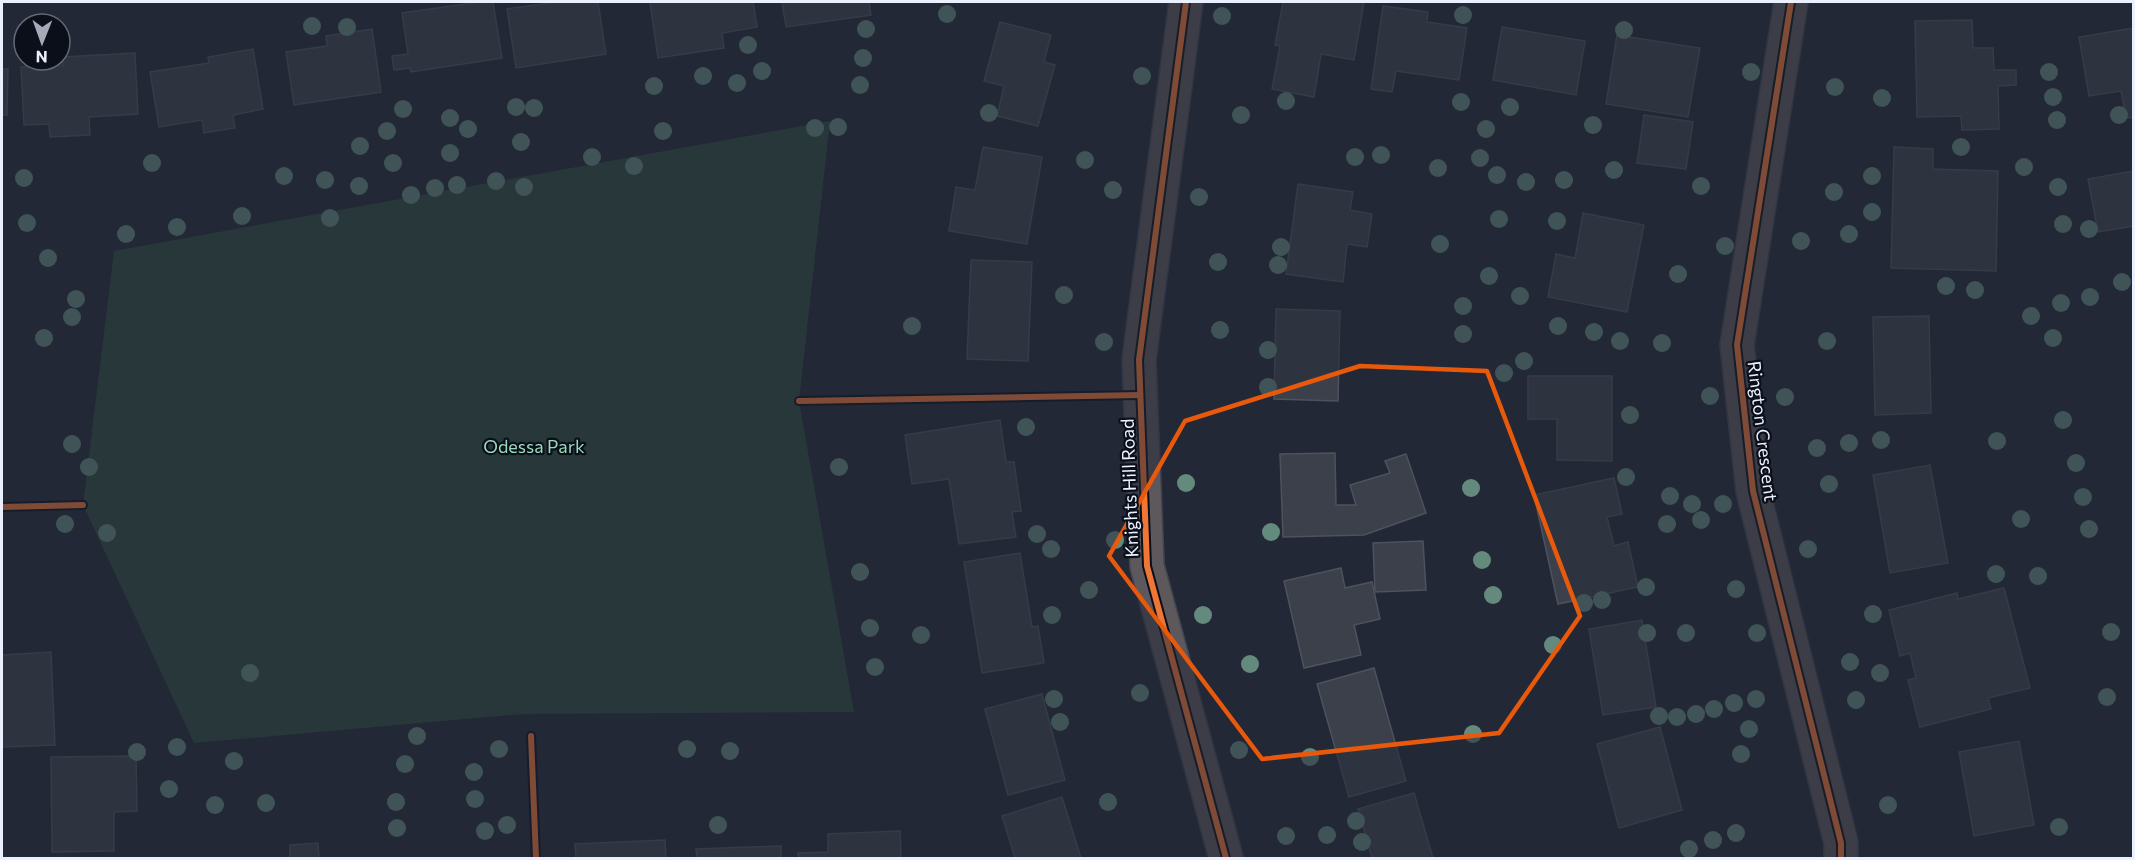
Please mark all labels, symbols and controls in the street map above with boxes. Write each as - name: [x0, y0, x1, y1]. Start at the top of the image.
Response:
- north arrow: [12, 12, 72, 72]
- text: N: [36, 48, 48, 67]
- street label: Rington Crescent: [1743, 359, 1783, 503]
- street label: Knights Hill Road: [1116, 418, 1142, 558]
- park label: Odessa Park: [483, 435, 585, 457]

